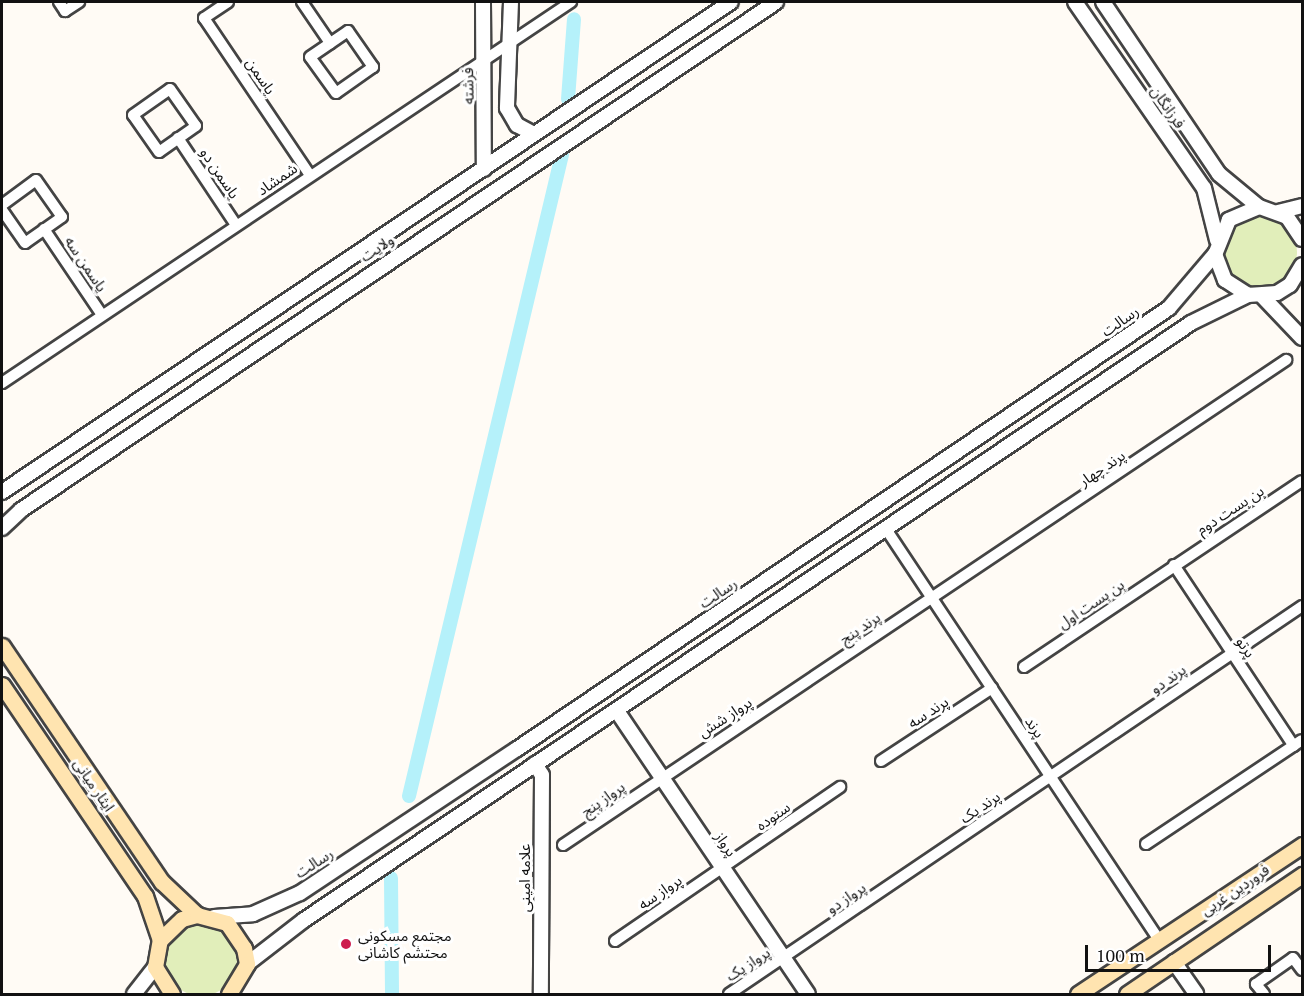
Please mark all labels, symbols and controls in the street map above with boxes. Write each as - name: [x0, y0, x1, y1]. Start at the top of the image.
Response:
- street label: یاسمن: [242, 54, 280, 98]
- street label: فرشته: [459, 67, 477, 105]
- street label: فرزانگان: [1147, 82, 1189, 132]
- street label: یاسمن دو: [196, 144, 244, 202]
- street label: شمشاد: [253, 159, 301, 199]
- street label: ولایت: [357, 230, 397, 266]
- street label: یاسمن سه: [61, 233, 111, 295]
- street label: رسالت: [1098, 302, 1142, 340]
- street label: پرند چهار: [1075, 446, 1129, 490]
- street label: بن بست دوم: [1193, 482, 1267, 538]
- street label: رسالت: [696, 574, 740, 612]
- street label: بن بست اول: [1054, 575, 1128, 633]
- street label: پرند پنج: [836, 608, 884, 648]
- street label: پرتو: [1233, 633, 1259, 661]
- street label: پرند دو: [1147, 660, 1189, 698]
- street label: پرند سه: [904, 692, 952, 732]
- street label: پرواز شش: [695, 693, 755, 741]
- street label: پرند: [1021, 713, 1049, 741]
- street label: ایثار میانی: [70, 755, 118, 815]
- street label: پرواز پنج: [578, 778, 628, 820]
- street label: پرند یک: [956, 787, 1004, 827]
- street label: ستوده: [752, 798, 794, 834]
- street label: پرواز: [711, 828, 741, 860]
- street label: رسالت: [292, 844, 336, 882]
- street label: علامه امینی: [516, 844, 534, 912]
- street label: فروردین غربی: [1197, 861, 1273, 919]
- street label: پرواز سه: [635, 871, 685, 913]
- street label: پرواز دو: [823, 878, 869, 918]
- place label: مجتمع مسکونی محتشم کاشانی: [358, 926, 452, 961]
- scale bar: [1088, 933, 1274, 971]
- marker: مجتمع مسکونی محتشم کاشانی: [339, 937, 353, 951]
- street label: پرواز یک: [723, 943, 773, 985]
- text: 100 m: [1096, 943, 1145, 967]

